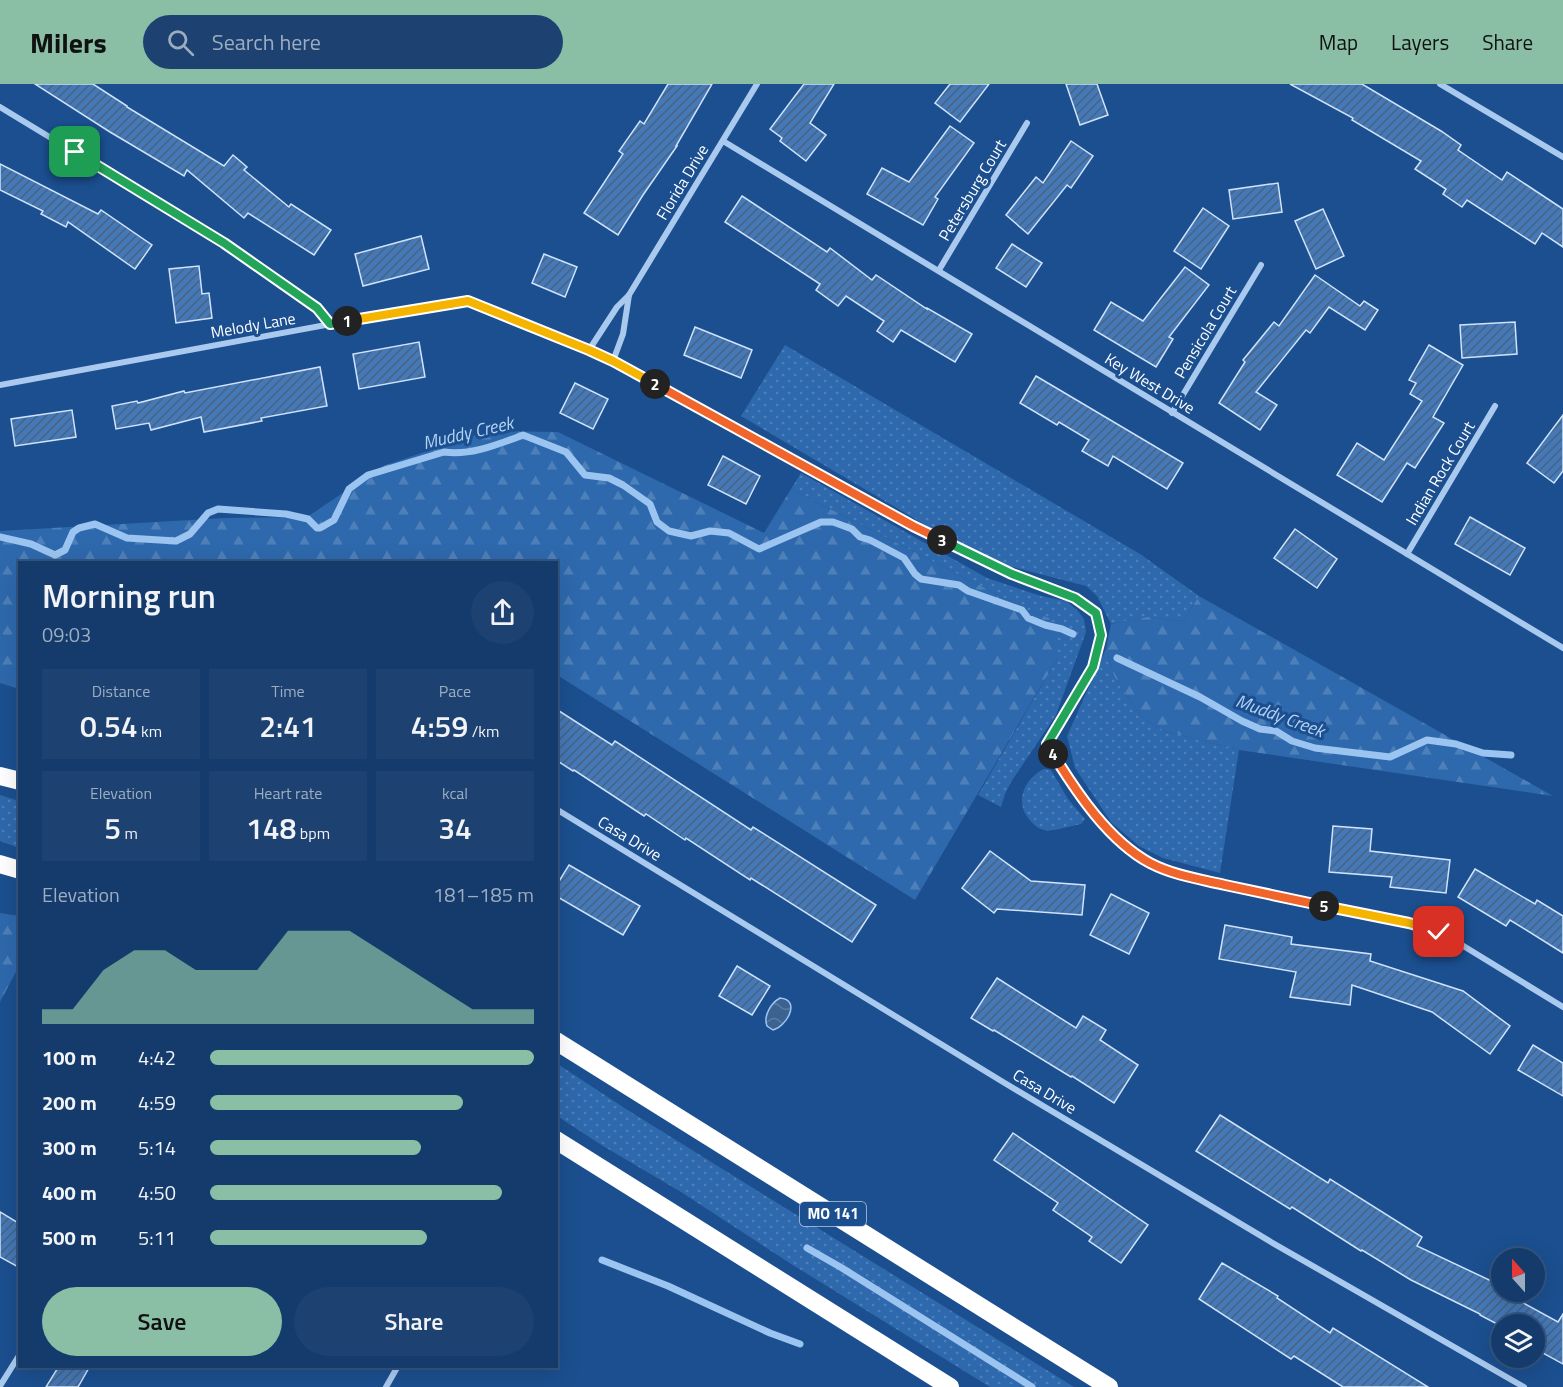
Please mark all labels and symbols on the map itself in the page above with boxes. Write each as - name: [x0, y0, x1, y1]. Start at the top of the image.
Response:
- pin: [49, 126, 100, 177]
- street label: Petersburg Court: [932, 134, 1012, 245]
- street label: Florida Drive: [650, 140, 714, 224]
- street label: Pensicola Court: [1168, 281, 1242, 383]
- street label: Melody Lane: [209, 306, 297, 344]
- pin: 1: [332, 306, 362, 336]
- street label: Key West Drive: [1100, 347, 1200, 419]
- pin: 2: [640, 369, 670, 399]
- water label: Muddy Creek: [420, 409, 518, 456]
- street label: Indian Rock Court: [1399, 416, 1481, 530]
- pin: 3: [927, 525, 957, 555]
- water label: Muddy Creek: [1232, 687, 1330, 745]
- pin: 4: [1038, 739, 1068, 769]
- street label: Casa Drive: [594, 810, 666, 866]
- pin: 5: [1309, 891, 1339, 921]
- pin: [1413, 906, 1464, 957]
- street label: Casa Drive: [1009, 1063, 1081, 1119]
- road number: MO 141: [800, 1202, 866, 1226]
- north arrow: [1491, 1248, 1545, 1302]

